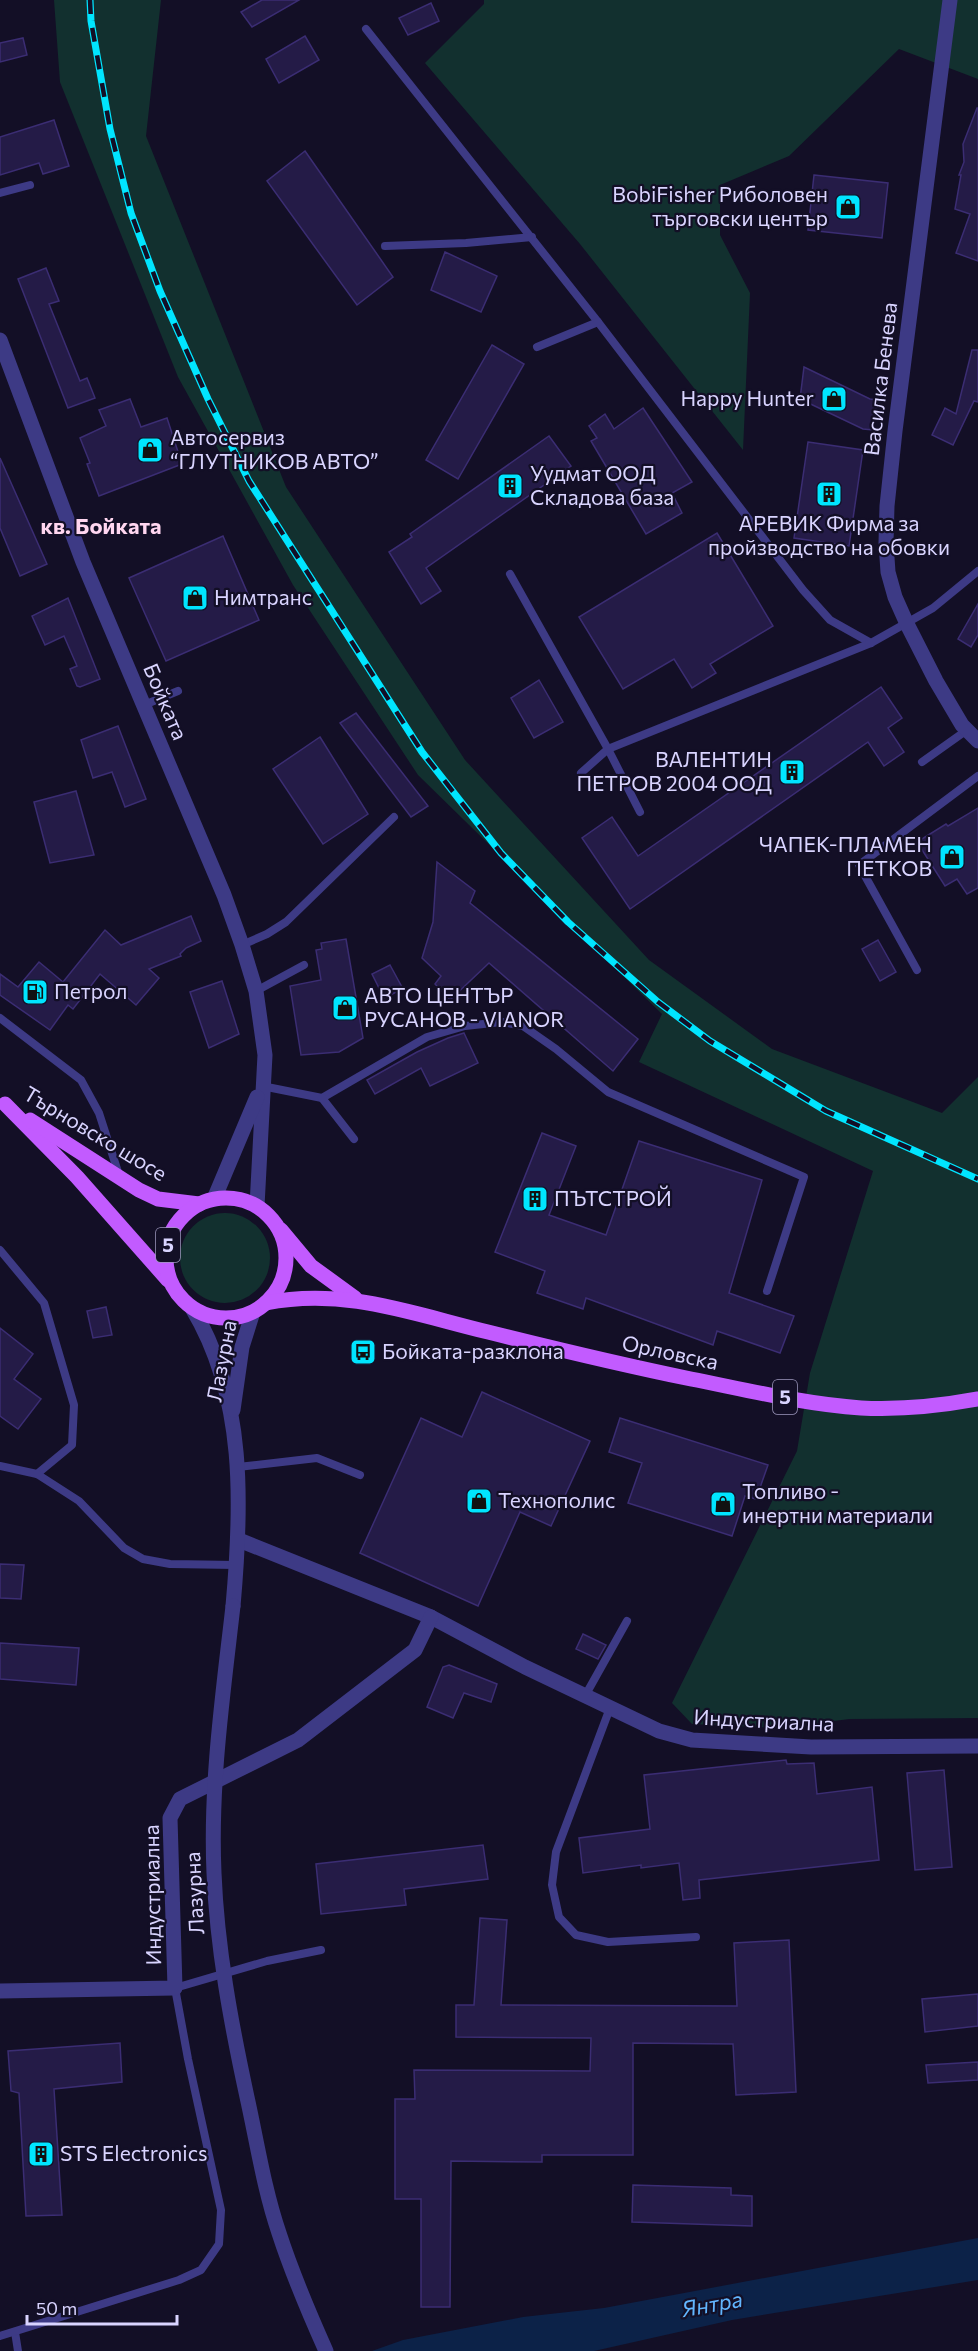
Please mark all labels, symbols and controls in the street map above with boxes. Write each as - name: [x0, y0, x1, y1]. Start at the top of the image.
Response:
- place label: BobiFisher Риболовен търговски център: [612, 181, 828, 230]
- shop icon: BobiFisher Риболовен търговски център: [833, 192, 863, 222]
- street label: Василка Бенева: [858, 301, 901, 457]
- shop icon: Happy Hunter: [819, 384, 849, 414]
- place label: Happy Hunter: [680, 385, 814, 410]
- place label: Автосервиз “ГЛУТНИКОВ АВТО”: [170, 424, 379, 473]
- shop icon: Автосервиз “ГЛУТНИКОВ АВТО”: [135, 435, 165, 465]
- place label: Уудмат ООД Складова база: [530, 460, 674, 509]
- building icon: Уудмат ООД Складова база: [495, 471, 525, 501]
- building icon: АРЕВИК Фирма за пройзводство на обовки: [814, 479, 844, 509]
- place label: АРЕВИК Фирма за пройзводство на обовки: [708, 510, 950, 559]
- district label: кв. Бойката: [41, 512, 161, 539]
- shop icon: Нимтранс: [180, 583, 210, 613]
- place label: Нимтранс: [214, 584, 312, 609]
- street label: Бойката: [139, 659, 194, 743]
- place label: ВАЛЕНТИН ПЕТРОВ 2004 ООД: [576, 746, 772, 795]
- building icon: ВАЛЕНТИН ПЕТРОВ 2004 ООД: [777, 757, 807, 787]
- place label: ЧАПЕК-ПЛАМЕН ПЕТКОВ: [759, 831, 932, 880]
- shop icon: ЧАПЕК-ПЛАМЕН ПЕТКОВ: [937, 842, 967, 872]
- fuel station icon: Петрол: [20, 977, 50, 1007]
- place label: Петрол: [54, 978, 127, 1003]
- place label: АВТО ЦЕНТЪР РУСАНОВ - VIANOR: [364, 982, 564, 1031]
- shop icon: АВТО ЦЕНТЪР РУСАНОВ - VIANOR: [330, 993, 360, 1023]
- street label: Търновско шосе: [20, 1080, 172, 1185]
- building icon: ПЪТСТРОЙ: [520, 1184, 550, 1214]
- place label: ПЪТСТРОЙ: [554, 1185, 672, 1210]
- road number: 5: [156, 1228, 180, 1262]
- street label: Лазурна: [200, 1318, 241, 1404]
- street label: Орловска: [620, 1329, 721, 1374]
- bus stop icon: Бойката-разклона: [348, 1337, 378, 1367]
- place label: Бойката-разклона: [382, 1338, 564, 1363]
- road number: 5: [773, 1380, 797, 1414]
- place label: Топливо - инертни материали: [742, 1478, 933, 1527]
- shop icon: Технополис: [464, 1486, 494, 1516]
- place label: Технополис: [498, 1487, 616, 1512]
- shop icon: Топливо - инертни материали: [708, 1489, 738, 1519]
- street label: Индустриална: [693, 1703, 835, 1736]
- street label: Индустриална: [138, 1824, 165, 1966]
- street label: Лазурна: [179, 1851, 208, 1935]
- building icon: STS Electronics: [26, 2139, 56, 2169]
- place label: STS Electronics: [60, 2140, 208, 2165]
- water label: Янтра: [678, 2285, 745, 2322]
- scale bar: [27, 2288, 177, 2326]
- text: 50 m: [36, 2297, 77, 2319]

